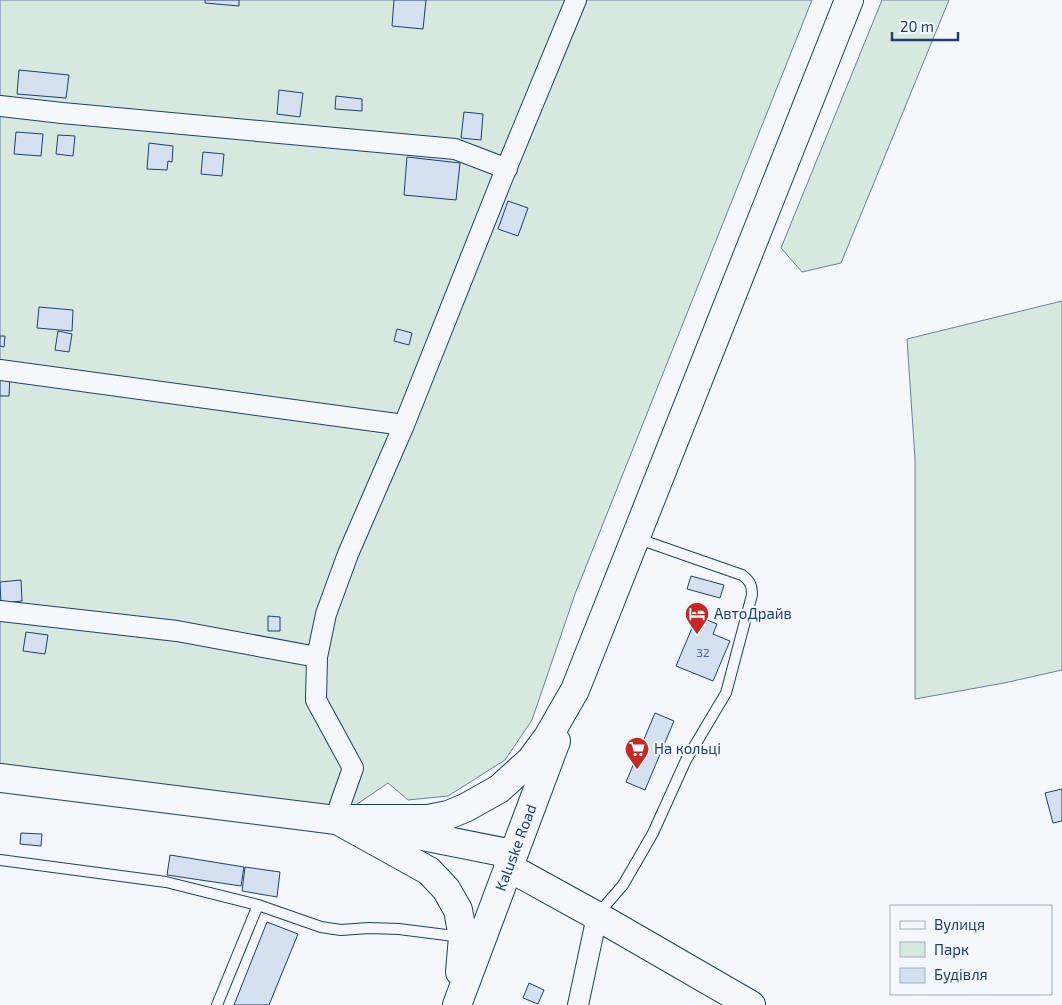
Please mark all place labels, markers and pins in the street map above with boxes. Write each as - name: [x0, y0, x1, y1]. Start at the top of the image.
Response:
- hotel icon: АвтоДрайв: [684, 601, 710, 635]
- place label: АвтоДрайв: [714, 604, 792, 622]
- supermarket icon: На кольці: [624, 736, 650, 770]
- place label: На кольці: [654, 739, 721, 757]

